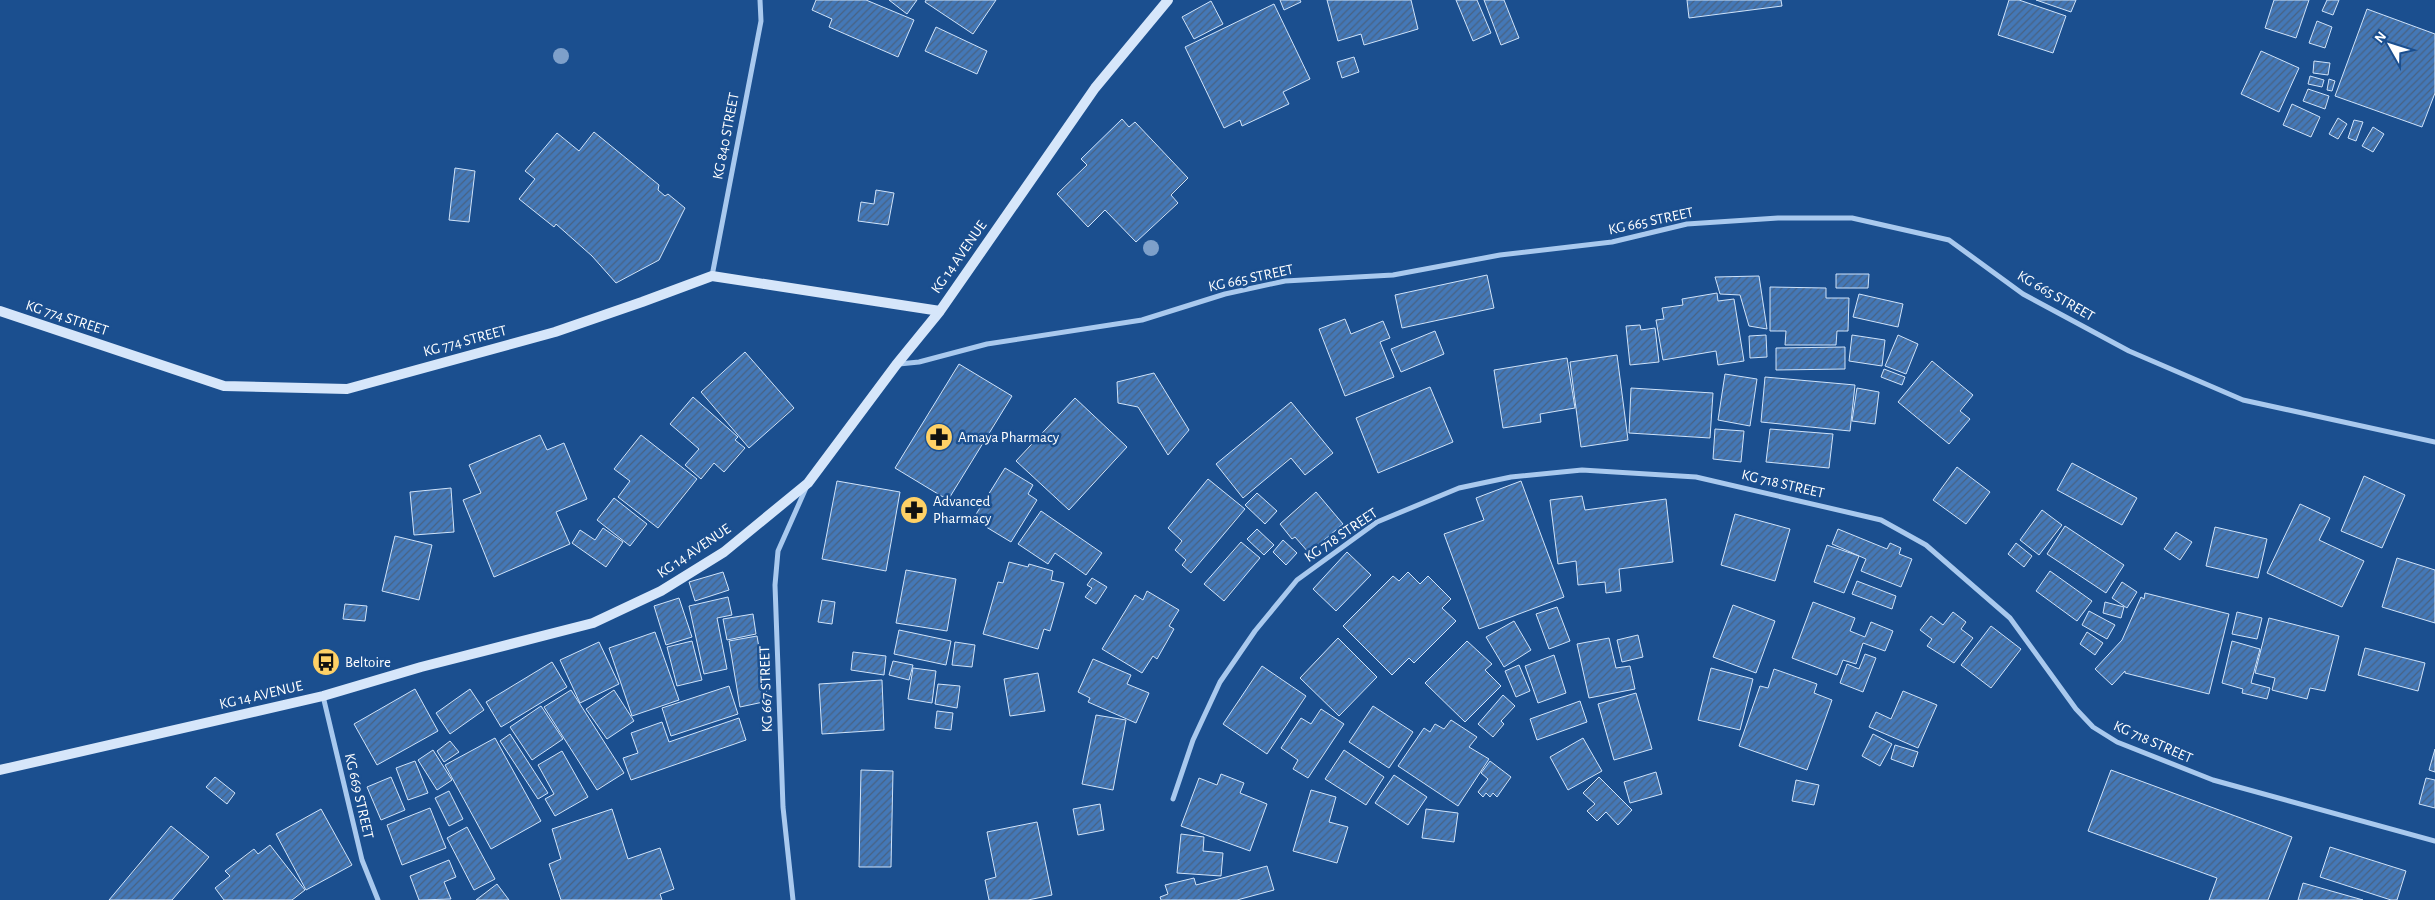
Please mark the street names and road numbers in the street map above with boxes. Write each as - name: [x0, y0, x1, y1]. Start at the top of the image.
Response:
- street label: KG 840 STREET: [710, 91, 742, 181]
- street label: KG 665 STREET: [1607, 205, 1696, 237]
- street label: KG 14 AVENUE: [928, 218, 990, 296]
- street label: KG 665 STREET: [1207, 262, 1296, 294]
- street label: KG 665 STREET: [2015, 268, 2098, 324]
- street label: KG 774 STREET: [24, 298, 111, 339]
- street label: KG 774 STREET: [422, 322, 509, 359]
- street label: KG 718 STREET: [1740, 467, 1827, 501]
- street label: KG 718 STREET: [1302, 505, 1381, 565]
- street label: KG 14 AVENUE: [655, 521, 733, 581]
- street label: KG 667 STREET: [757, 645, 775, 732]
- street label: KG 14 AVENUE: [218, 678, 304, 712]
- street label: KG 718 STREET: [2111, 718, 2195, 766]
- street label: KG 669 STREET: [342, 752, 376, 841]

